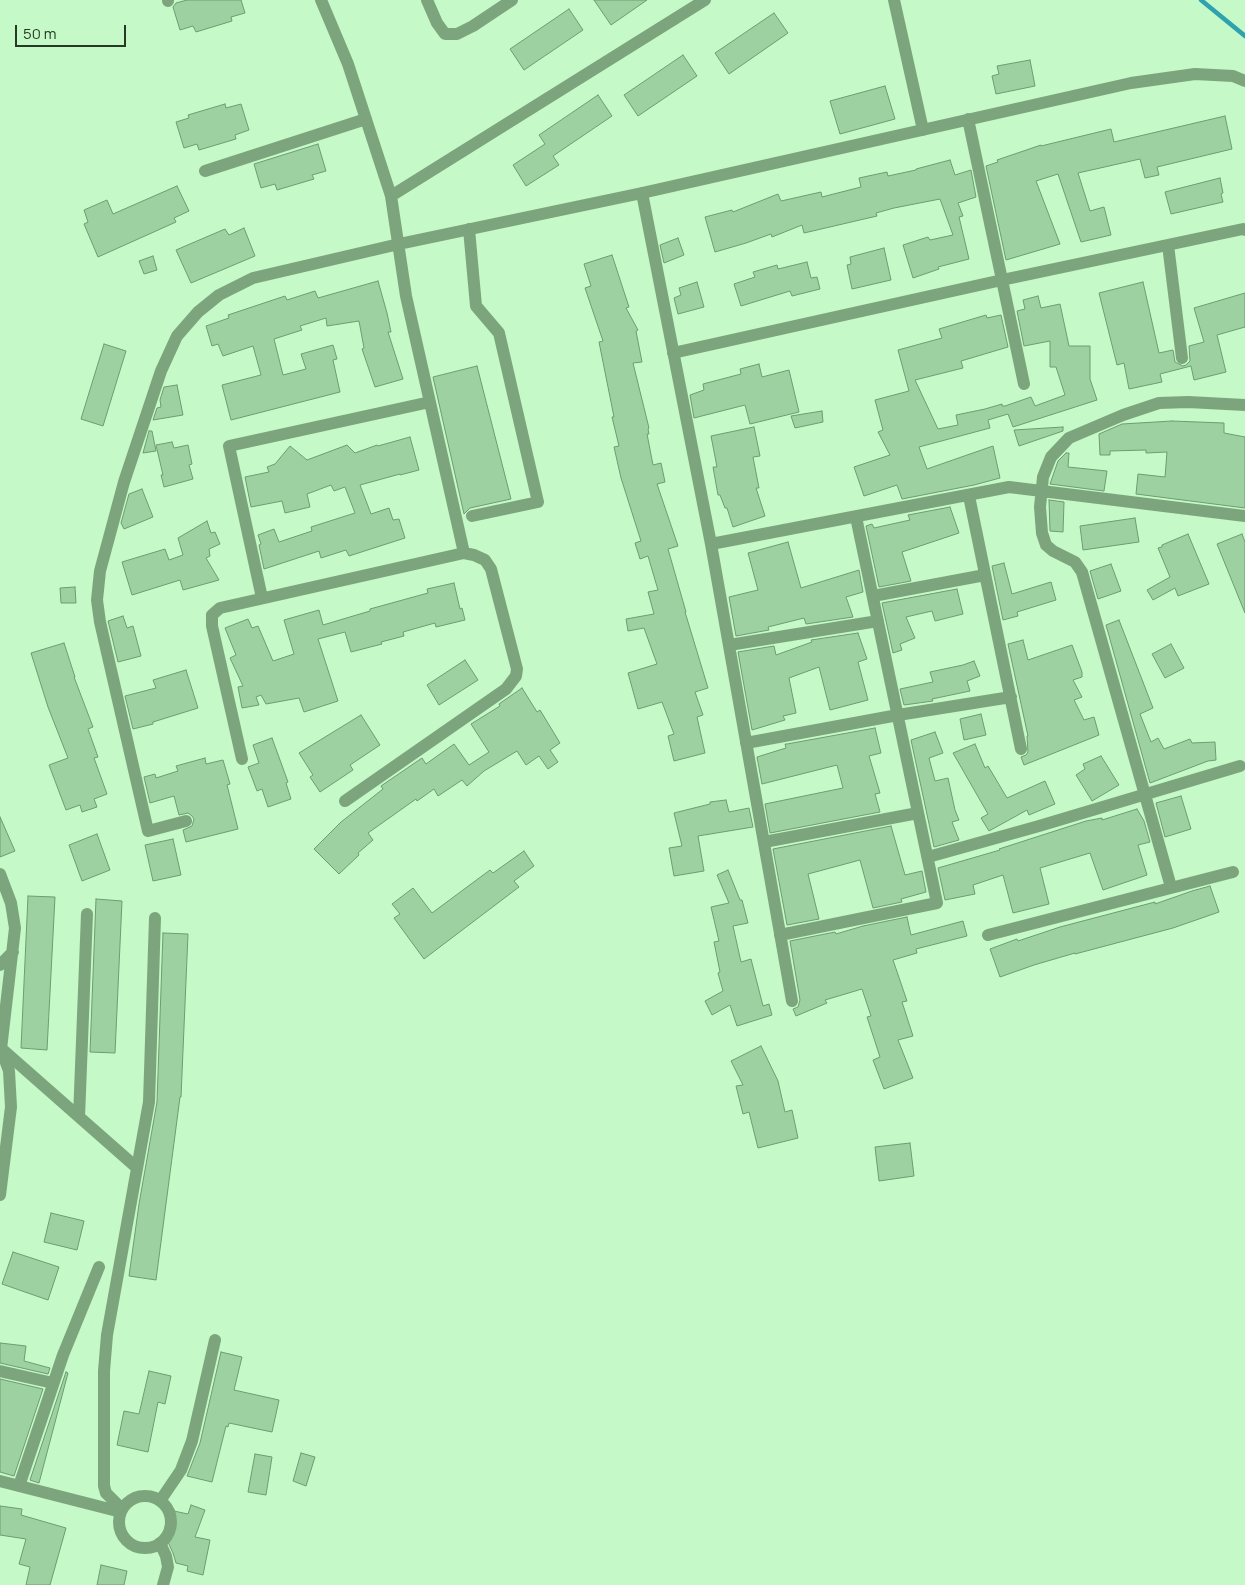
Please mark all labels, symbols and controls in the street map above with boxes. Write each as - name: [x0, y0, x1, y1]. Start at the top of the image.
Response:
- scale bar: [18, 15, 129, 47]
- text: 50 m: [23, 23, 57, 44]

